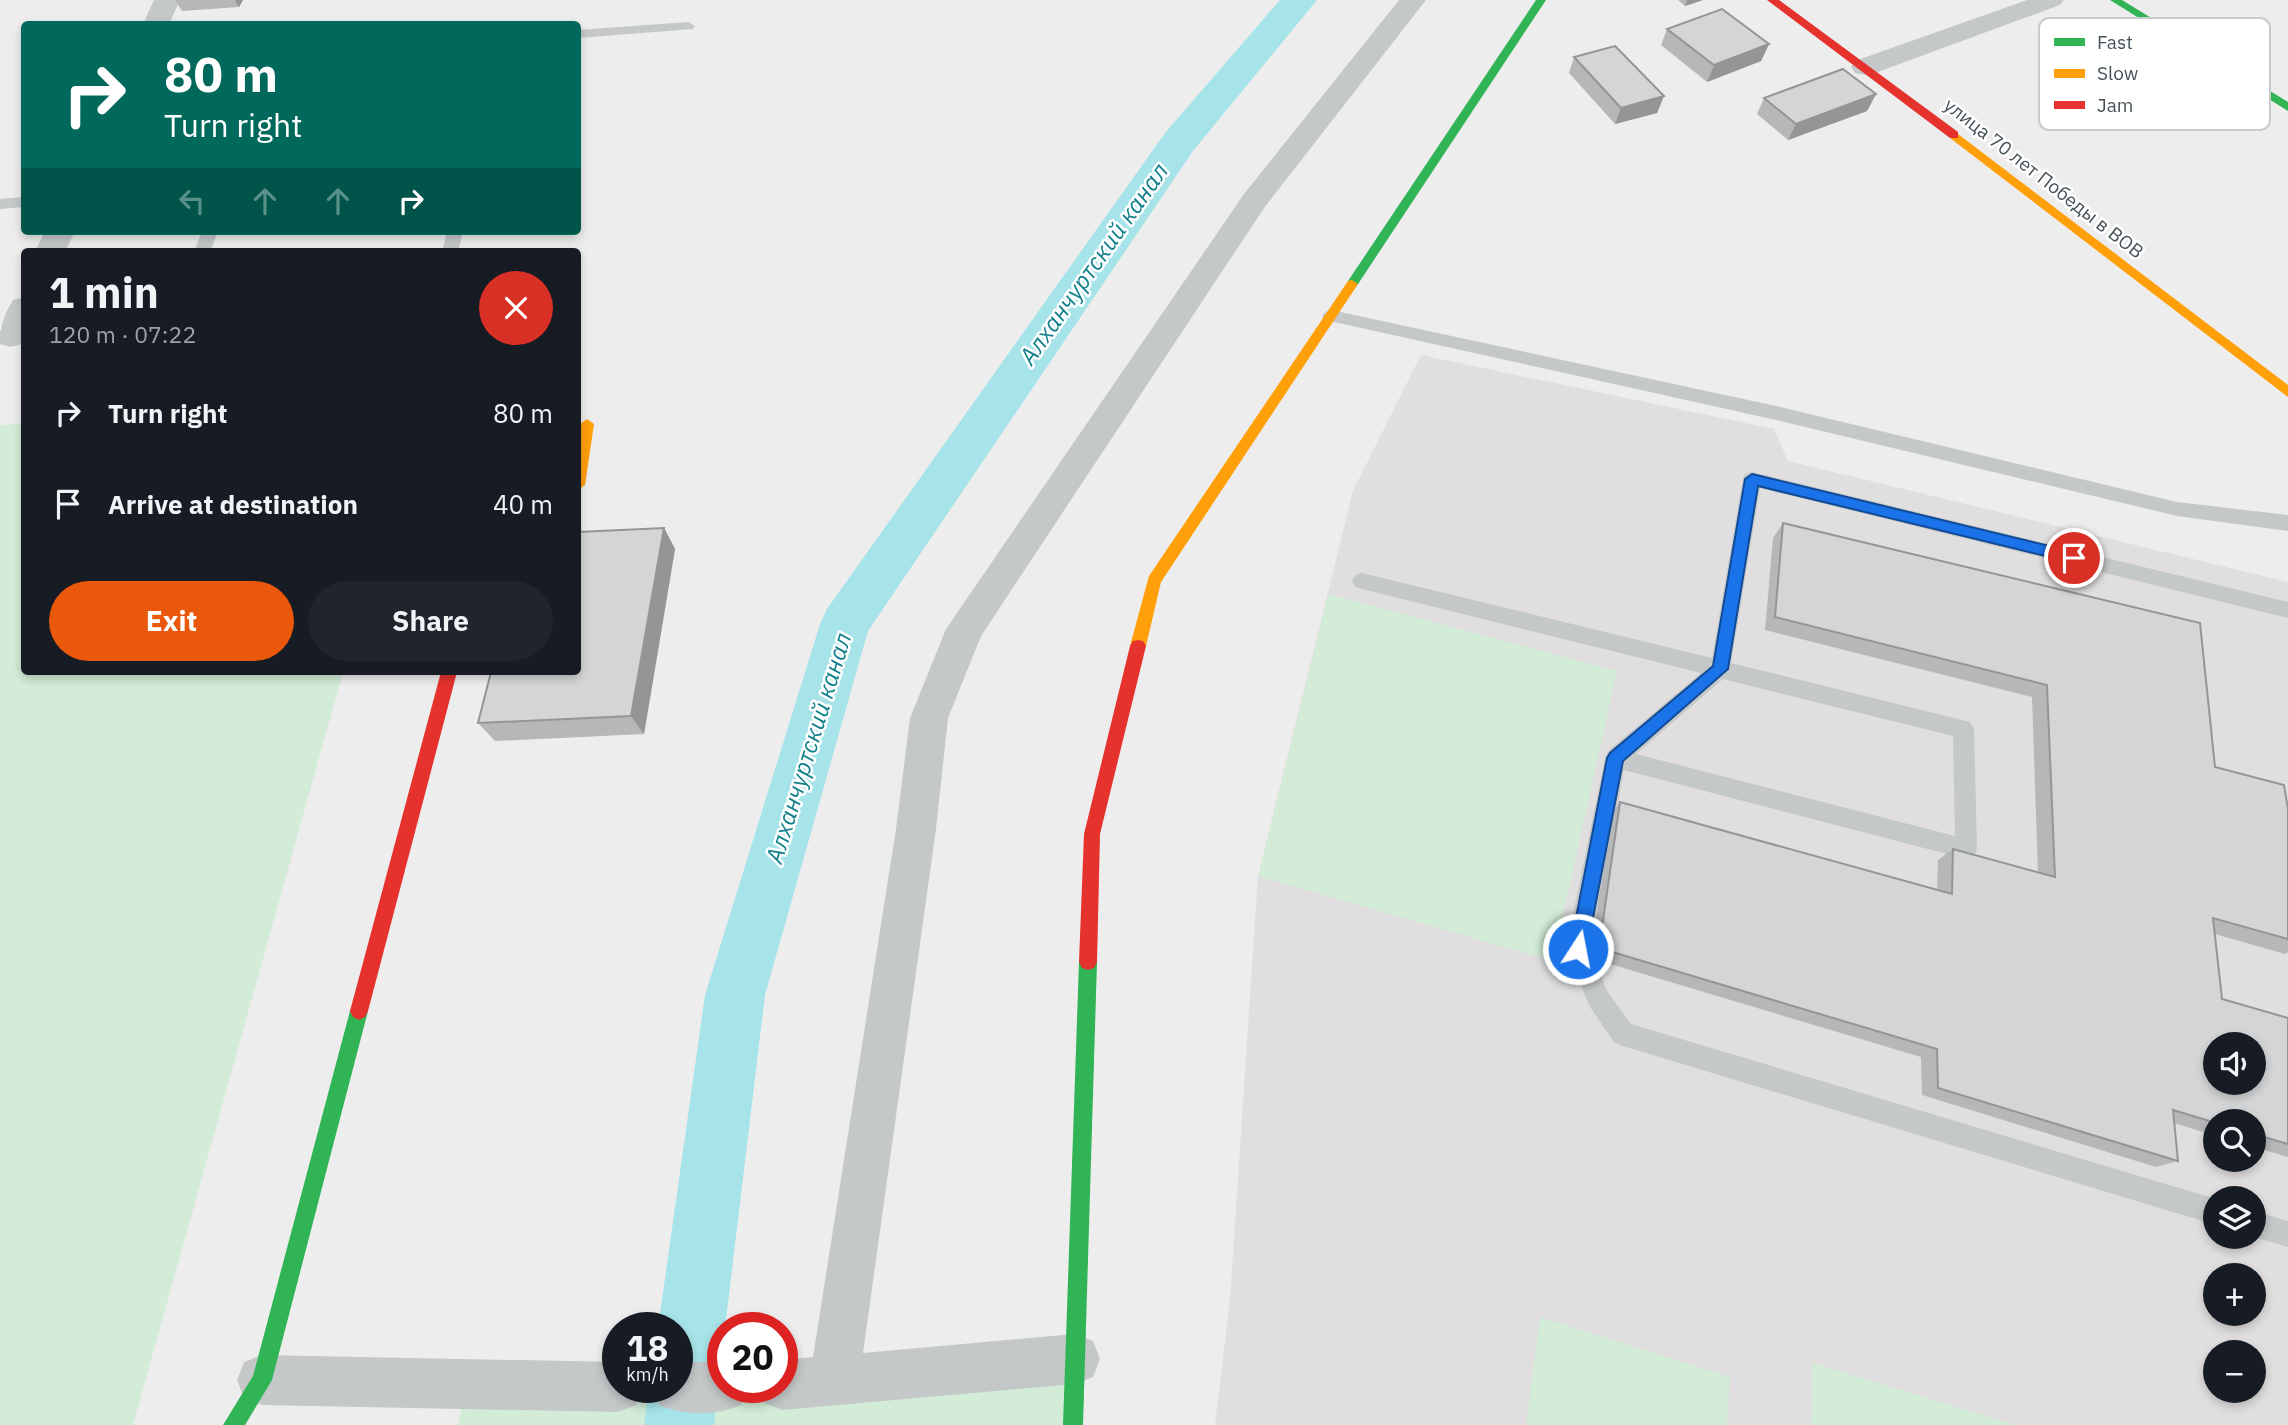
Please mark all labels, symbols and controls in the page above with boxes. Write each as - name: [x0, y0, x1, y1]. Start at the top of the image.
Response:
- legend: [2039, 18, 2270, 130]
- text: Fast: [2097, 30, 2133, 54]
- text: 80 m: [164, 42, 278, 105]
- icon: right: [49, 49, 140, 140]
- text: Slow: [2097, 61, 2138, 85]
- street label: улица 70 лет Победы в ВОВ: [1939, 93, 2149, 263]
- text: Jam: [2097, 93, 2133, 117]
- text: Turn right: [164, 104, 302, 146]
- water label: Алханчуртский канал: [1011, 156, 1175, 372]
- icon: left: [173, 182, 211, 220]
- icon: ahead: [246, 182, 284, 220]
- icon: ahead: [319, 182, 357, 220]
- icon: right: [392, 182, 430, 220]
- text: 1 min: [49, 265, 159, 320]
- button: close: [479, 271, 553, 345]
- text: 120 m · 07:22: [49, 319, 196, 349]
- icon: right: [49, 394, 87, 432]
- text: Turn right: [108, 396, 227, 430]
- text: 80 m: [493, 396, 553, 430]
- icon: arrive: [49, 485, 87, 523]
- text: Arrive at destination: [108, 487, 358, 521]
- text: 40 m: [493, 487, 553, 521]
- pin: [2044, 528, 2104, 588]
- icon: arrive: [2055, 539, 2093, 577]
- button: Exit: [49, 581, 294, 661]
- button: Share: [308, 581, 553, 661]
- water label: Алханчуртский канал: [757, 628, 858, 868]
- position arrow: [1541, 912, 1615, 986]
- map controls: [2203, 1032, 2266, 1403]
- button: sound: [2203, 1032, 2266, 1095]
- button: search: [2203, 1109, 2266, 1172]
- button: layers: [2203, 1186, 2266, 1249]
- button: +: [2203, 1263, 2266, 1326]
- speed limit sign: 20: [707, 1312, 798, 1403]
- text: 18: [626, 1325, 669, 1371]
- button: −: [2203, 1340, 2266, 1403]
- text: km/h: [626, 1363, 669, 1386]

